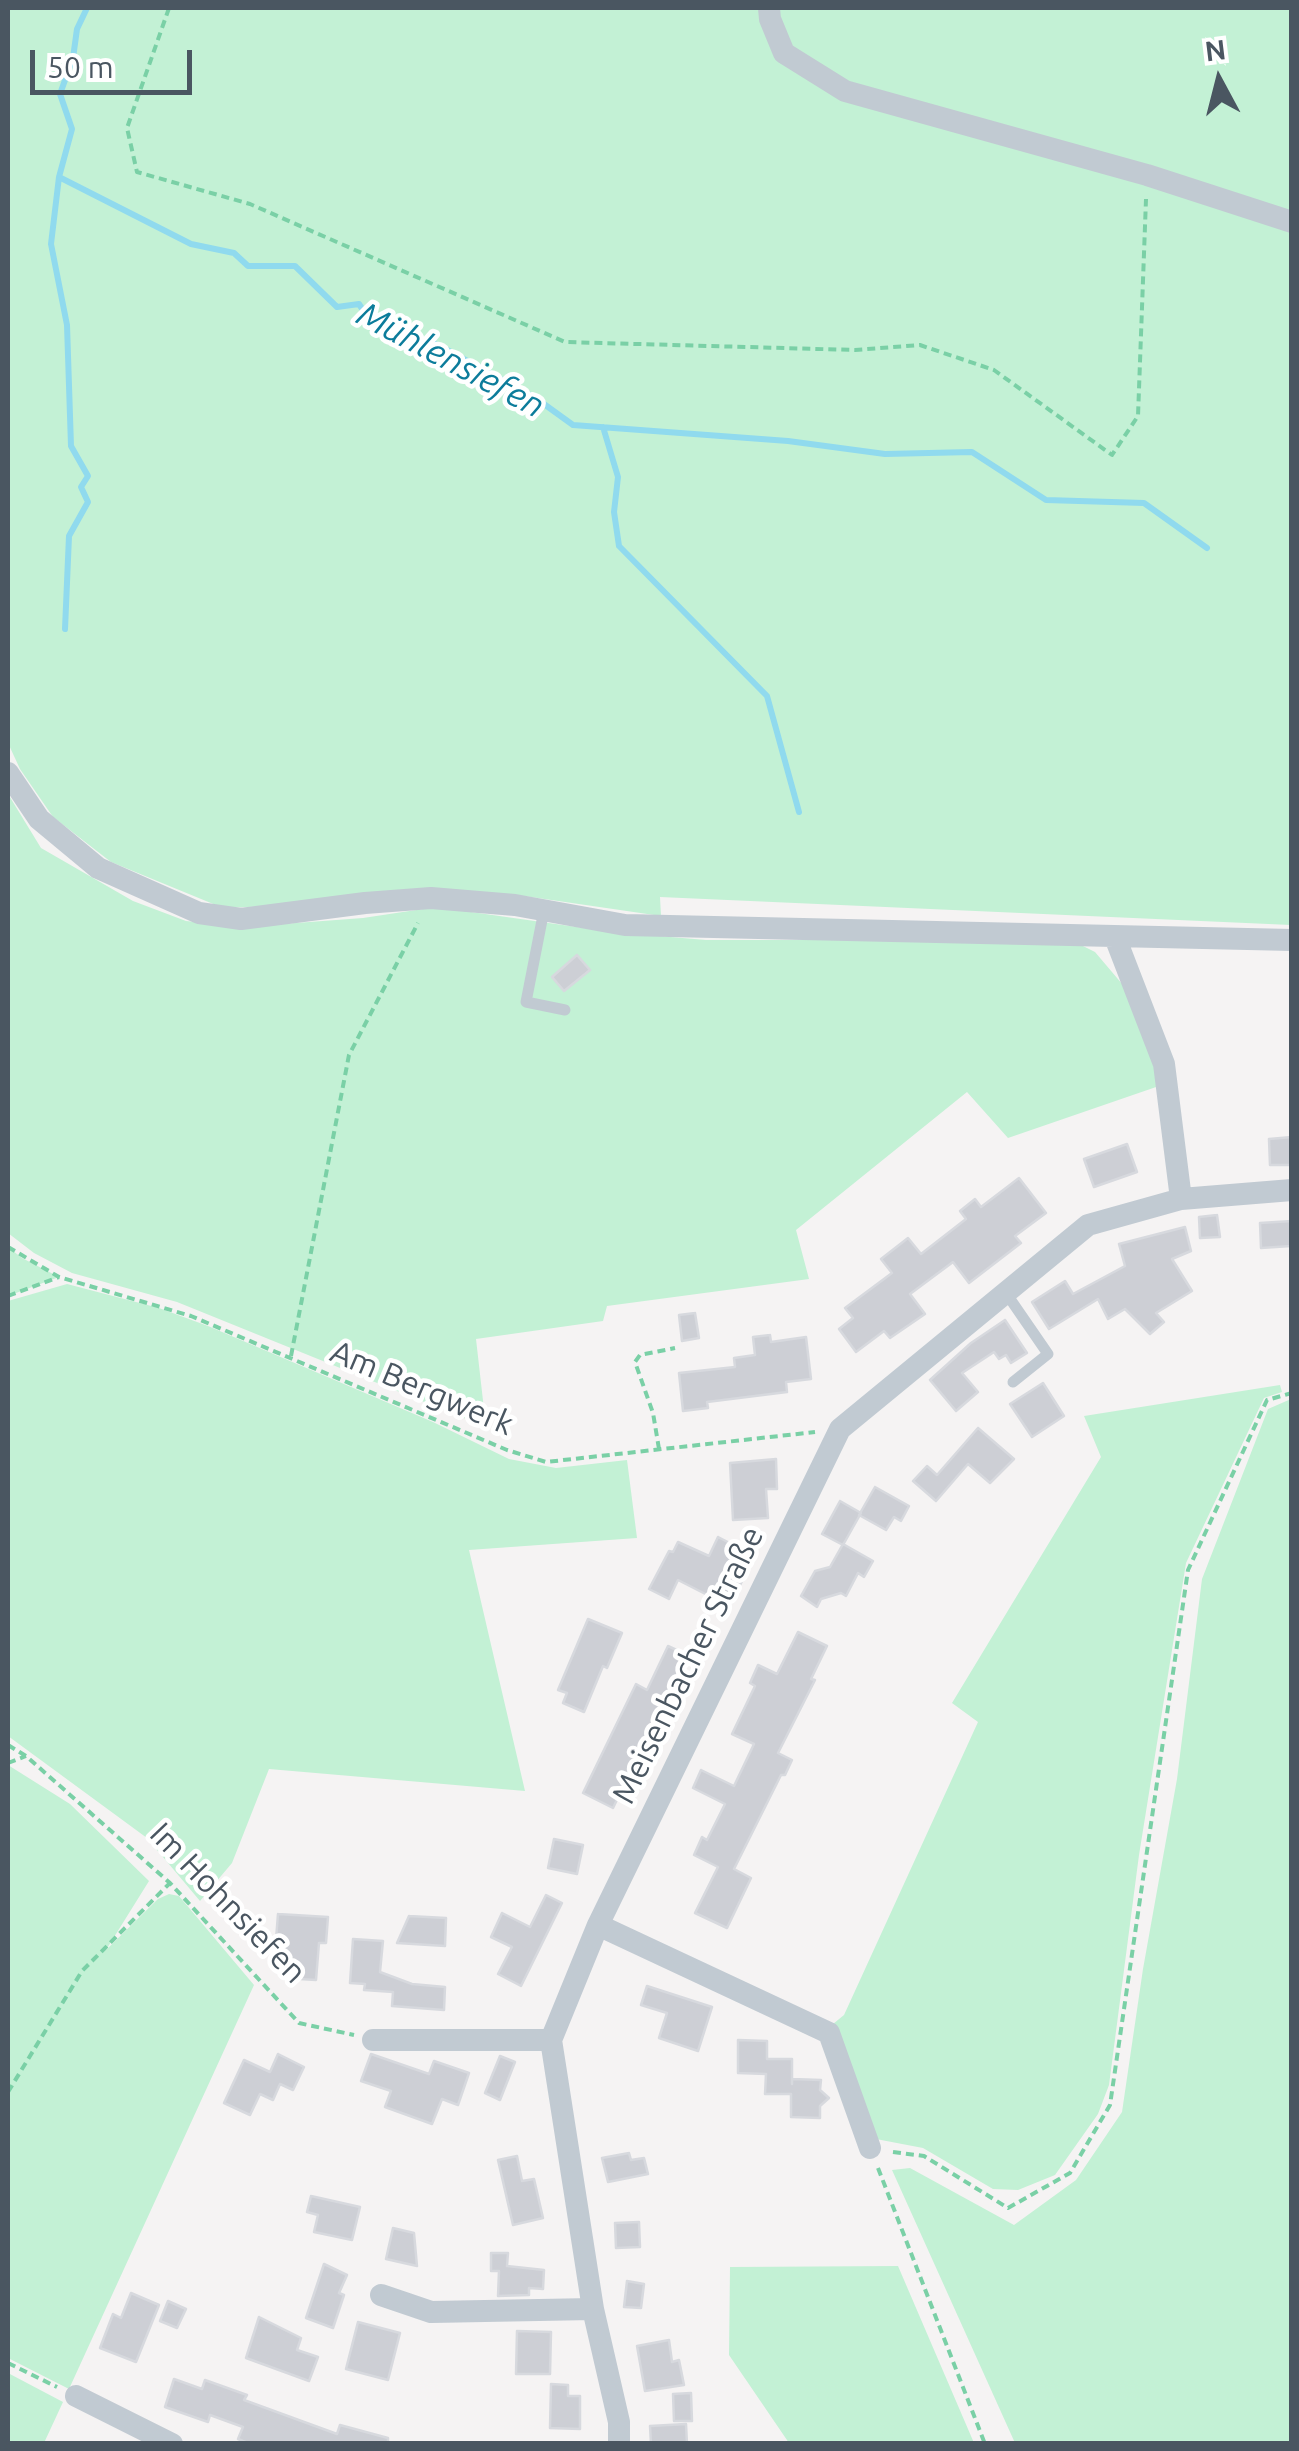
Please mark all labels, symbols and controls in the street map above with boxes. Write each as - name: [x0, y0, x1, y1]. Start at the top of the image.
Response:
- scale bar: [35, 30, 198, 92]
- north arrow: [1169, 30, 1269, 130]
- text: N: [1203, 33, 1228, 66]
- text: 50 m: [47, 50, 114, 84]
- water label: Mühlensiefen: [350, 293, 552, 427]
- street label: Am Bergwerk: [325, 1332, 519, 1444]
- street label: Meisenbacher Straße: [604, 1520, 772, 1810]
- street label: Im Hohnsiefen: [142, 1815, 314, 1991]

